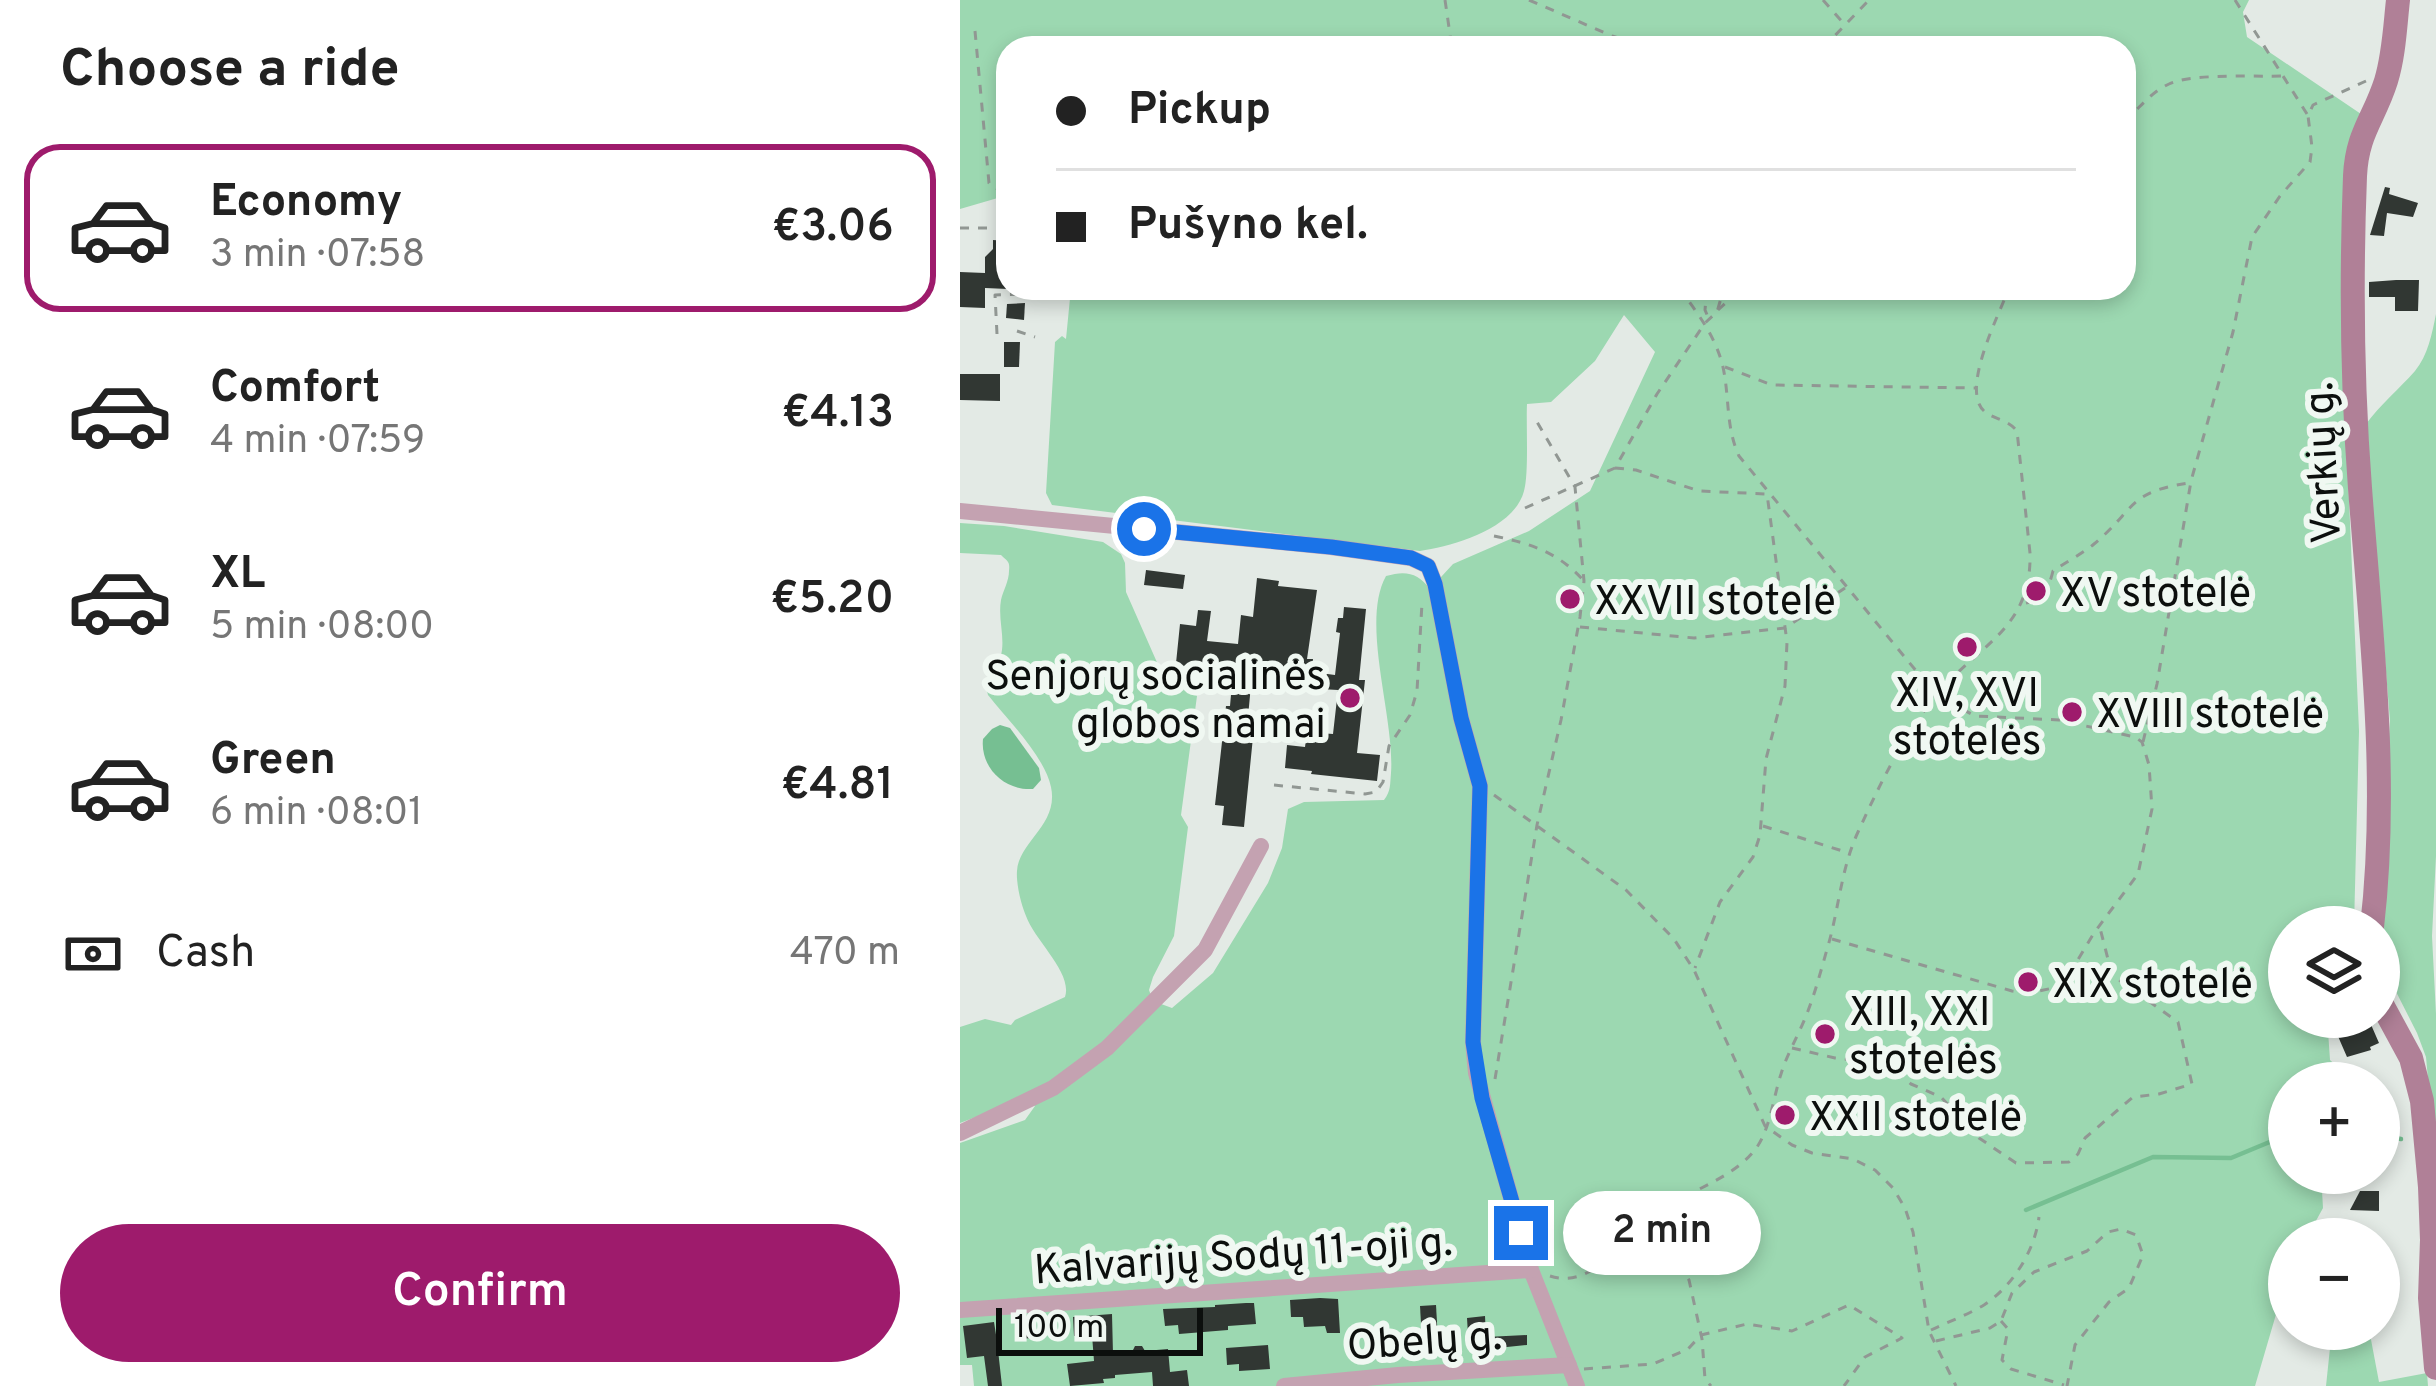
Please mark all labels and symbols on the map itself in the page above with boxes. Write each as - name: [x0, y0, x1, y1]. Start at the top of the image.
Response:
- street label: Verkių g.: [2295, 380, 2356, 545]
- route start: [1117, 502, 1171, 556]
- place label: XV stotelė: [2060, 569, 2251, 622]
- place label: XXVII stotelė: [1594, 577, 1836, 630]
- marker: XV stotelė: [2023, 578, 2049, 604]
- marker: XXVII stotelė: [1557, 586, 1583, 612]
- marker: XIV, XVI stotelės: [1954, 634, 1980, 660]
- place label: Senjorų socialinės globos namai: [985, 652, 1326, 753]
- place label: XIV, XVI stotelės: [1893, 669, 2041, 770]
- marker: Senjorų socialinės globos namai: [1337, 685, 1363, 711]
- place label: XVIII stotelė: [2096, 690, 2324, 743]
- marker: XVIII stotelė: [2059, 699, 2085, 725]
- place label: XIX stotelė: [2052, 960, 2253, 1013]
- marker: XIX stotelė: [2015, 969, 2041, 995]
- place label: XIII, XXI stotelės: [1849, 988, 1998, 1089]
- marker: XIII, XXI stotelės: [1812, 1021, 1838, 1047]
- place label: XXII stotelė: [1809, 1093, 2022, 1146]
- marker: XXII stotelė: [1772, 1102, 1798, 1128]
- callout: 2 min: [1563, 1191, 1761, 1275]
- route end: [1494, 1206, 1548, 1260]
- street label: Kalvarijų Sodų 11-oji g.: [1032, 1217, 1454, 1300]
- scale bar: [996, 1302, 1203, 1355]
- street label: Obelų g.: [1345, 1312, 1503, 1375]

